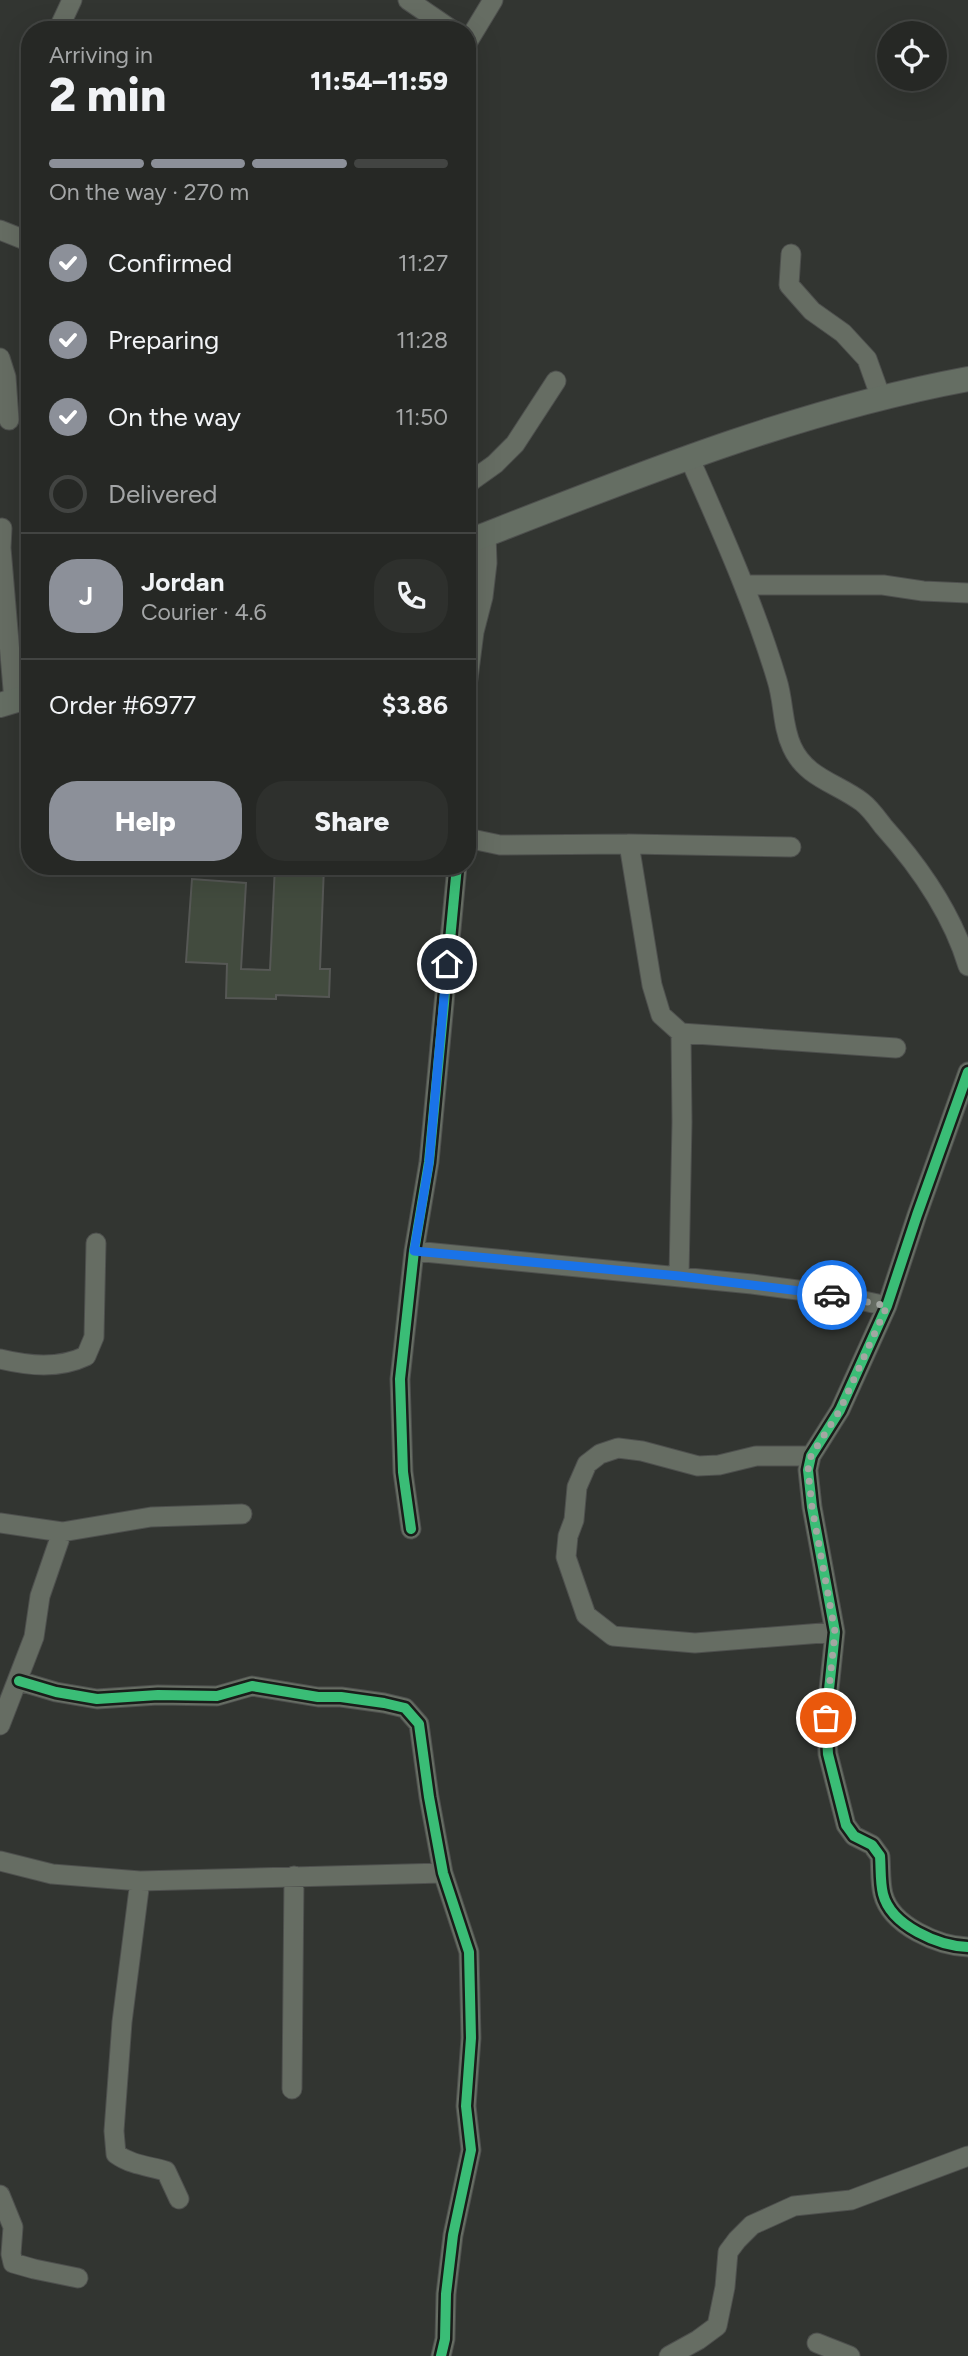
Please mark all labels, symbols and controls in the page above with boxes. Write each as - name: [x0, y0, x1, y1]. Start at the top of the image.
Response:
- map controls: [877, 21, 947, 91]
- button: locate: [877, 21, 947, 91]
- text: Arriving in: [49, 41, 153, 69]
- text: 11:54–11:59: [310, 65, 448, 97]
- text: 2 min: [49, 67, 166, 123]
- text: On the way · 270 m: [49, 178, 249, 206]
- icon: check: [49, 244, 87, 282]
- text: Confirmed: [108, 247, 232, 279]
- text: 11:27: [398, 249, 448, 277]
- icon: check: [49, 321, 87, 359]
- text: Preparing: [108, 324, 219, 356]
- text: 11:28: [396, 326, 448, 354]
- icon: check: [49, 398, 87, 436]
- text: On the way: [108, 401, 241, 433]
- text: 11:50: [395, 403, 448, 431]
- text: Delivered: [108, 478, 217, 510]
- button: phone: [374, 559, 448, 633]
- text: Jordan: [141, 566, 224, 598]
- text: J: [79, 580, 93, 612]
- text: Courier · 4.6: [141, 598, 267, 626]
- text: Order #6977: [49, 689, 196, 721]
- text: $3.86: [382, 689, 448, 721]
- button: Help: [49, 781, 242, 861]
- button: Share: [256, 781, 448, 861]
- pin: [417, 934, 477, 994]
- icon: home: [428, 945, 466, 983]
- courier: [797, 1260, 867, 1330]
- icon: car: [813, 1276, 851, 1314]
- pin: [796, 1688, 856, 1748]
- icon: bag: [807, 1699, 845, 1737]

